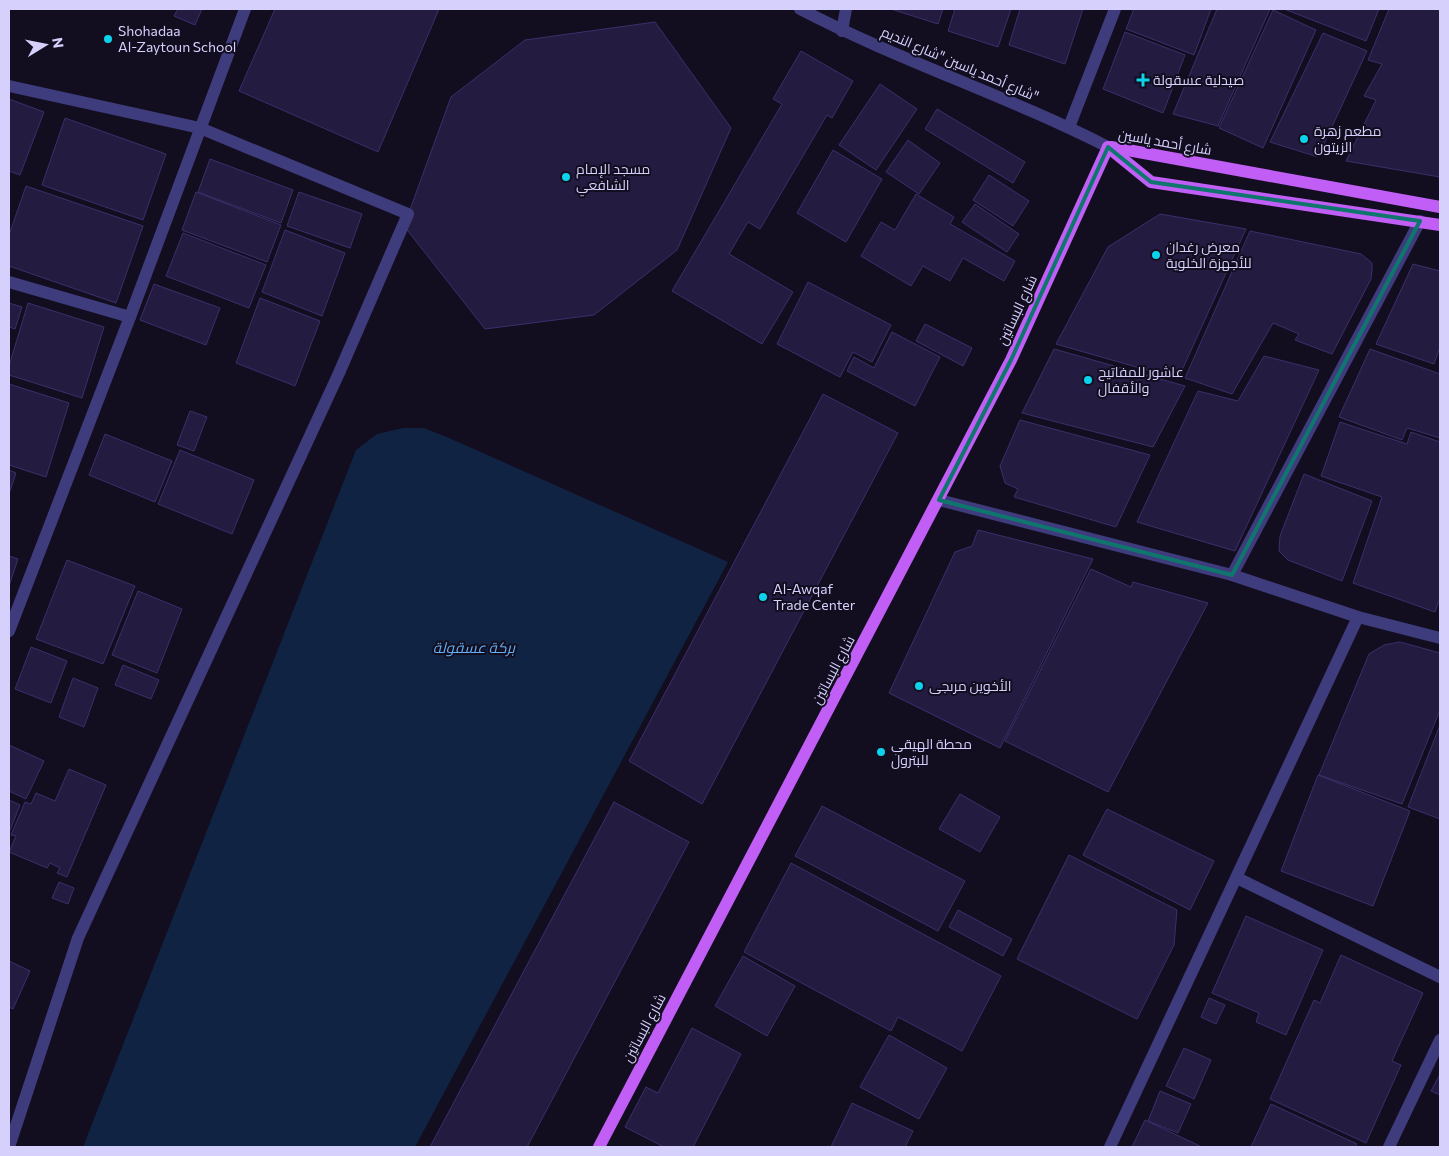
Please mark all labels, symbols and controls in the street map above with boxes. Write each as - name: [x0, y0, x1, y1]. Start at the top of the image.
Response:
- north arrow: [20, 20, 70, 70]
- place label: Shohadaa Al-Zaytoun School: [118, 22, 236, 55]
- street label: شارع أحمد ياسين "شارع النديم": [878, 23, 1041, 106]
- marker: Shohadaa Al-Zaytoun School: [102, 33, 114, 45]
- text: N: [49, 36, 68, 49]
- place label: صيدلية عسقولة: [1153, 71, 1244, 88]
- marker: صيدلية عسقولة: [1137, 74, 1149, 86]
- place label: مطعم زهرة الزيتون: [1314, 122, 1382, 155]
- street label: شارع أحمد ياسين: [1117, 125, 1213, 159]
- marker: مطعم زهرة الزيتون: [1298, 133, 1310, 145]
- place label: مسجد الإمام الشافعي: [576, 160, 650, 197]
- marker: مسجد الإمام الشافعي: [560, 171, 572, 183]
- place label: معرض رغدان للأجهزة الخلوية: [1166, 238, 1252, 271]
- marker: معرض رغدان للأجهزة الخلوية: [1150, 249, 1162, 261]
- street label: شارع البساتين: [993, 272, 1041, 348]
- place label: عاشور للمفاتيح والأقفال: [1098, 363, 1184, 397]
- marker: عاشور للمفاتيح والأقفال: [1082, 374, 1094, 386]
- place label: Al-Awqaf Trade Center: [773, 580, 856, 613]
- marker: Al-Awqaf Trade Center: [757, 591, 769, 603]
- street label: شارع البساتين: [807, 633, 859, 707]
- water label: بركة عسقولة: [433, 638, 516, 657]
- place label: الأخوين مرىجى: [929, 677, 1012, 694]
- marker: الأخوين مرىجى: [913, 680, 925, 692]
- place label: محطة الهيقي للبترول: [891, 735, 972, 769]
- marker: محطة الهيقي للبترول: [875, 746, 887, 758]
- street label: شارع البساتين: [618, 991, 670, 1065]

